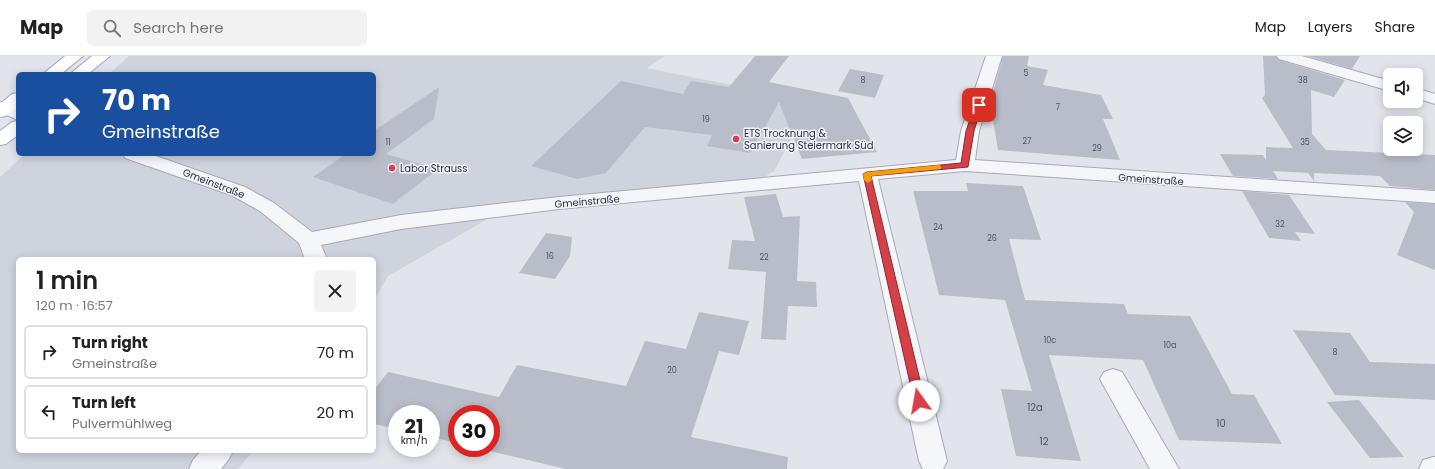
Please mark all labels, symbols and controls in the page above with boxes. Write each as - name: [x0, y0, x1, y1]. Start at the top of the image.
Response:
- search box: [87, 10, 367, 46]
- text: Map: [20, 14, 63, 41]
- icon: search: [101, 17, 123, 39]
- text: Search here: [133, 17, 224, 38]
- text: Map: [1255, 17, 1286, 37]
- text: Layers: [1308, 17, 1352, 37]
- text: Share: [1374, 17, 1415, 37]
- house number: 5: [1023, 68, 1029, 79]
- map controls: [1383, 68, 1423, 156]
- button: sound: [1383, 68, 1423, 108]
- house number: 8: [860, 75, 866, 86]
- house number: 38: [1298, 75, 1308, 86]
- text: 70 m: [102, 81, 171, 120]
- icon: right: [36, 88, 88, 140]
- pin: [962, 88, 996, 122]
- icon: arrive: [968, 94, 990, 116]
- house number: 7: [1056, 102, 1061, 113]
- house number: 19: [702, 114, 710, 125]
- button: layers: [1383, 116, 1423, 156]
- text: Gmeinstraße: [102, 119, 220, 144]
- place label: ETS Trocknung & Sanierung Steiermark Süd: [744, 126, 873, 153]
- marker: ETS Trocknung & Sanierung Steiermark Süd: [731, 134, 741, 144]
- house number: 27: [1023, 136, 1032, 147]
- house number: 11: [385, 137, 391, 148]
- house number: 35: [1300, 137, 1310, 148]
- house number: 29: [1092, 143, 1102, 154]
- place label: Labor Strauss: [400, 161, 467, 176]
- marker: Labor Strauss: [387, 163, 397, 173]
- street label: Gmeinstraße: [181, 165, 247, 202]
- street label: Gmeinstraße: [1118, 170, 1184, 189]
- street label: Gmeinstraße: [554, 191, 620, 212]
- house number: 32: [1275, 219, 1285, 230]
- house number: 24: [933, 222, 943, 233]
- house number: 26: [987, 233, 997, 244]
- house number: 16: [546, 251, 554, 262]
- house number: 22: [759, 252, 769, 263]
- text: 1 min: [36, 264, 98, 297]
- button: close: [314, 270, 356, 312]
- text: 120 m · 16:57: [36, 296, 113, 315]
- text: Turn right: [72, 332, 148, 353]
- house number: 10c: [1044, 335, 1056, 346]
- house number: 10a: [1164, 340, 1177, 351]
- icon: right: [38, 341, 60, 363]
- text: 70 m: [317, 342, 354, 363]
- house number: 8: [1332, 347, 1338, 358]
- text: Gmeinstraße: [72, 354, 157, 373]
- house number: 20: [667, 365, 677, 376]
- position arrow: [898, 380, 940, 422]
- text: Turn left: [72, 392, 136, 413]
- house number: 12a: [1027, 400, 1043, 415]
- icon: left: [38, 401, 60, 423]
- text: 20 m: [316, 402, 354, 423]
- speed limit sign: 30: [448, 405, 500, 457]
- text: 21: [405, 412, 423, 440]
- text: Pulvermühlweg: [72, 414, 172, 433]
- house number: 10: [1216, 416, 1226, 431]
- text: km/h: [401, 433, 427, 448]
- house number: 12: [1040, 434, 1049, 449]

